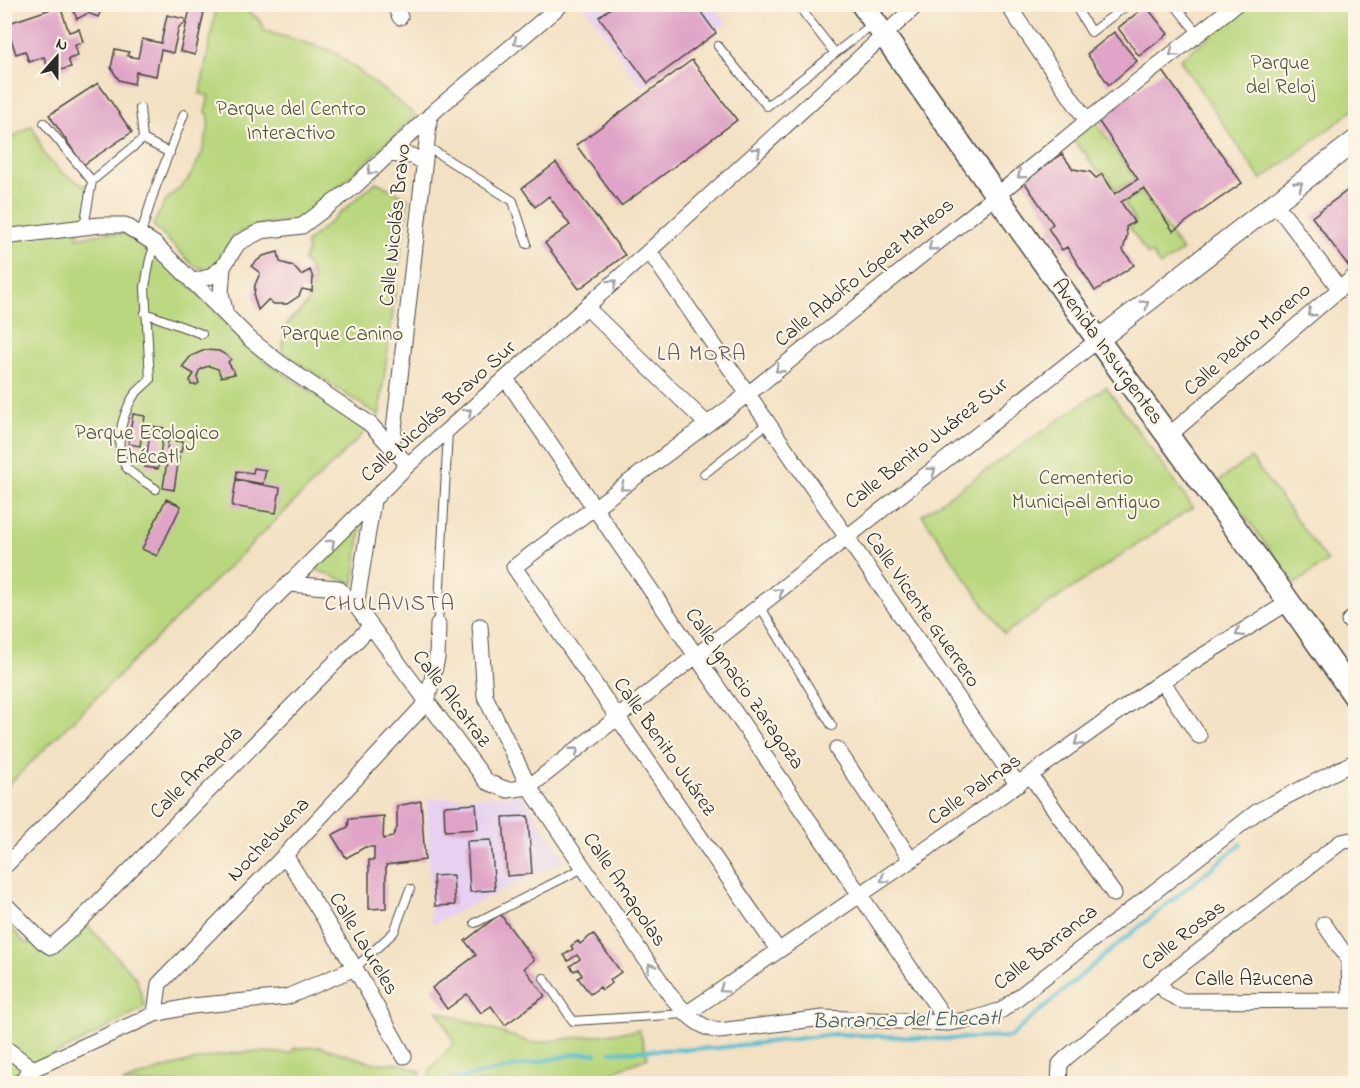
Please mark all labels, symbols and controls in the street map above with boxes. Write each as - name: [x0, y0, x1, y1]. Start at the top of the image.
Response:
- north arrow: [27, 27, 87, 87]
- text: N: [52, 32, 71, 58]
- one-way arrow: [513, 35, 524, 46]
- one-way arrow: [1169, 45, 1180, 56]
- park label: Parque del Reloj: [1245, 49, 1315, 103]
- park label: Parque del Centro Interactivo: [216, 95, 366, 149]
- street label: Calle Nicolás Bravo: [373, 142, 419, 308]
- one-way arrow: [751, 147, 761, 158]
- one-way arrow: [368, 164, 378, 175]
- one-way arrow: [1017, 168, 1028, 179]
- one-way arrow: [1292, 181, 1303, 192]
- street label: Calle Adolfo López Mateos: [769, 191, 961, 355]
- one-way arrow: [927, 239, 938, 250]
- street label: Avenida Insurgentes: [1042, 273, 1170, 433]
- street label: Calle Pedro Moreno: [1178, 276, 1318, 404]
- one-way arrow: [607, 279, 617, 290]
- one-way arrow: [1138, 300, 1149, 311]
- one-way arrow: [1307, 306, 1318, 317]
- park label: Parque Canino: [281, 320, 403, 350]
- street label: Calle Nicolás Bravo Sur: [354, 333, 524, 490]
- district label: LA MORA: [657, 339, 747, 371]
- one-way arrow: [775, 361, 786, 372]
- street label: Calle Benito Juárez Sur: [839, 370, 1016, 517]
- one-way arrow: [461, 408, 472, 419]
- park label: Parque Ecologico Ehécatl: [75, 419, 219, 473]
- park label: Cementerio Municipal antiguo: [1012, 464, 1160, 520]
- one-way arrow: [925, 468, 936, 479]
- one-way arrow: [620, 479, 631, 490]
- street label: Calle Vicente Guerrero: [857, 526, 987, 694]
- one-way arrow: [323, 539, 334, 550]
- one-way arrow: [772, 588, 783, 599]
- district label: CHULAVISTA: [324, 589, 456, 621]
- street label: Calle Ignacio Zaragoza: [675, 602, 811, 777]
- one-way arrow: [1235, 626, 1245, 638]
- street label: Calle Alcatraz: [404, 644, 498, 754]
- street label: Calle Benito Juárez: [605, 672, 723, 823]
- street label: Calle Amapola: [143, 719, 251, 827]
- one-way arrow: [1073, 735, 1084, 746]
- one-way arrow: [569, 747, 580, 758]
- street label: Calle Palmas: [922, 747, 1028, 833]
- street label: Nochebuena: [221, 791, 317, 889]
- street label: Calle Amapolas: [575, 827, 673, 953]
- one-way arrow: [879, 872, 890, 883]
- street label: Calle Laureles: [320, 887, 406, 1001]
- street label: Calle Rosas: [1135, 893, 1233, 979]
- street label: Calle Barranca: [987, 898, 1105, 998]
- one-way arrow: [647, 963, 658, 974]
- street label: Calle Azucena: [1195, 965, 1313, 995]
- one-way arrow: [718, 982, 729, 993]
- water label: Barranca del Ehecatl: [812, 1003, 1003, 1039]

